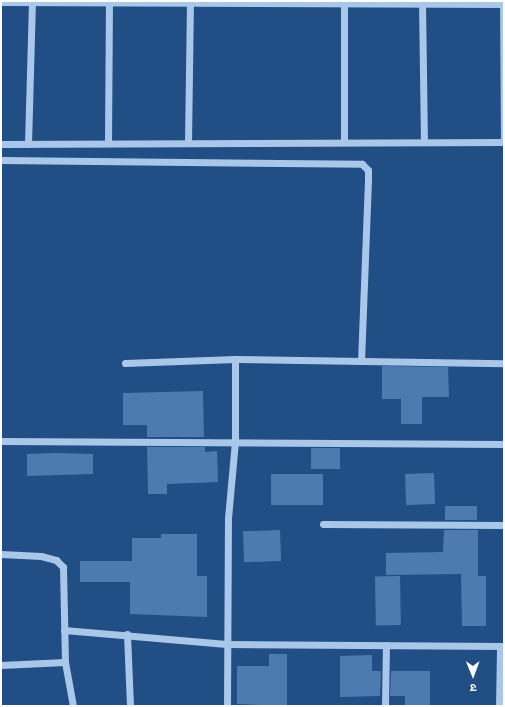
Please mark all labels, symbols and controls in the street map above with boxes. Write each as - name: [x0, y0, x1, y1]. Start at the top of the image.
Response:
- north arrow: [453, 655, 493, 695]
- text: उ: [470, 681, 477, 694]

